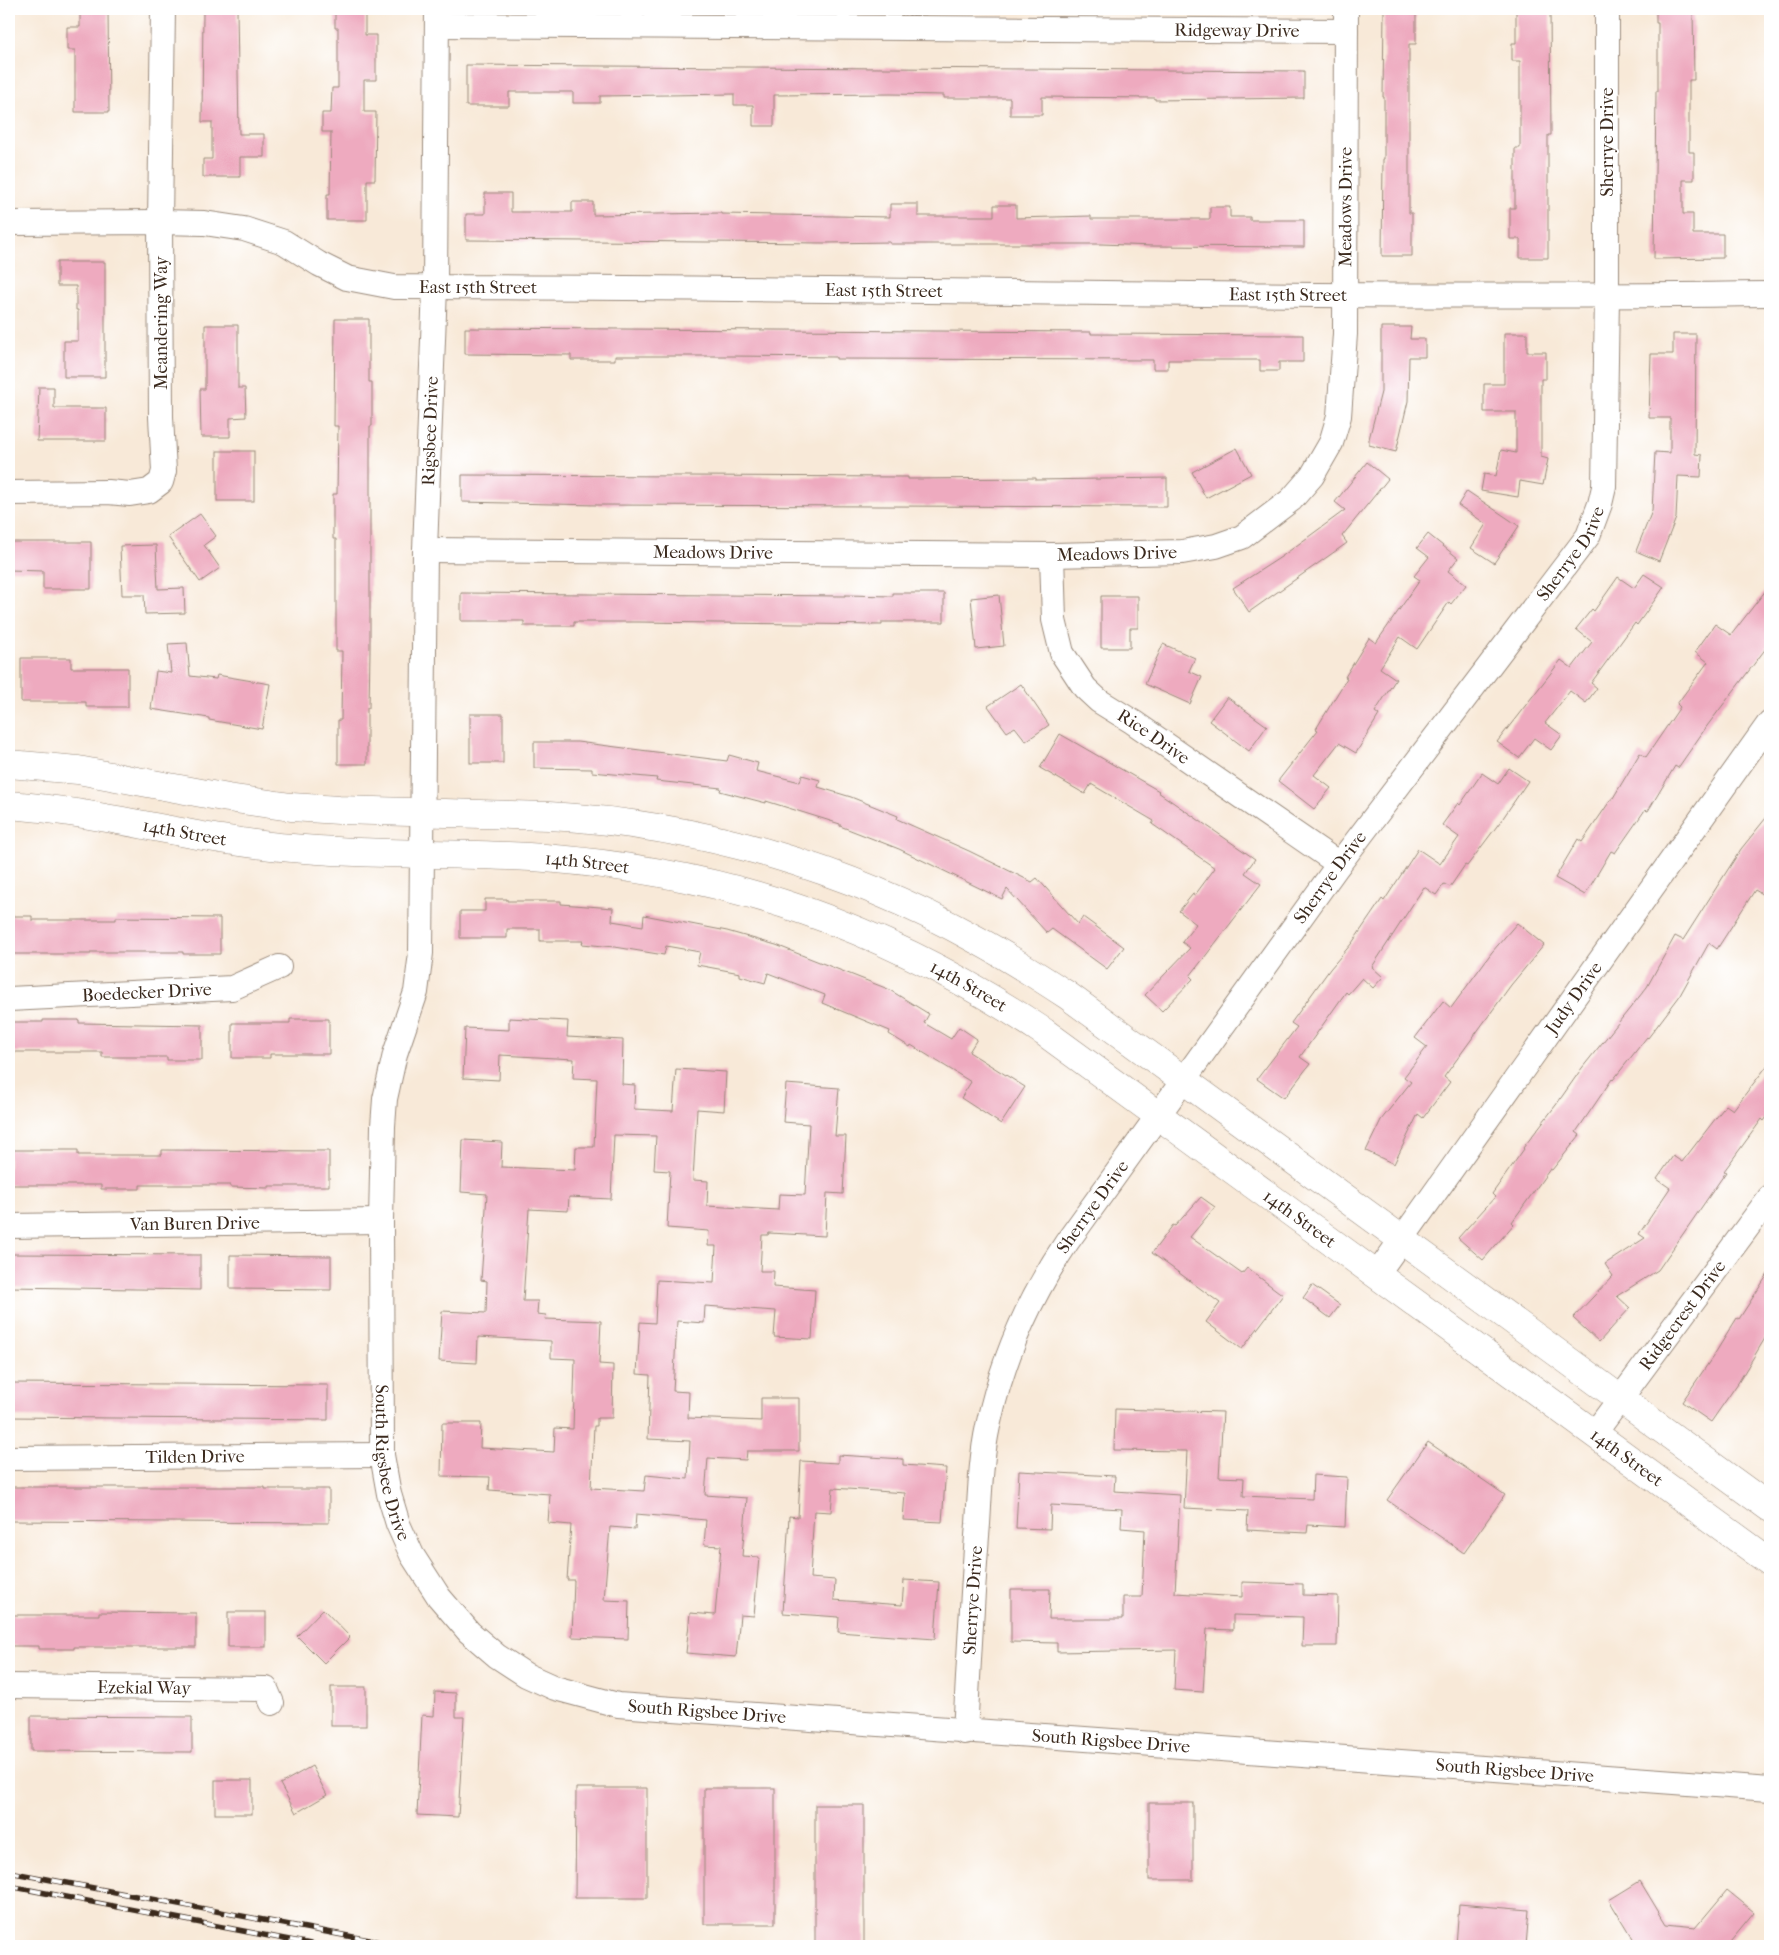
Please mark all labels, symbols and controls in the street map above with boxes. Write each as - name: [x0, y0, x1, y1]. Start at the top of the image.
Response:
- street label: Ridgeway Drive: [1174, 20, 1300, 42]
- street label: Sherrye Drive: [1597, 87, 1618, 197]
- street label: Meadows Drive: [1335, 147, 1357, 267]
- street label: Meandering Way: [151, 255, 172, 390]
- street label: East 15th Street: [419, 277, 538, 298]
- street label: East 15th Street: [825, 280, 944, 302]
- street label: East 15th Street: [1229, 284, 1348, 306]
- street label: Rigsbee Drive: [418, 376, 443, 486]
- street label: Sherrye Drive: [1532, 504, 1609, 605]
- street label: Meadows Drive: [653, 542, 773, 564]
- street label: Meadows Drive: [1057, 542, 1177, 566]
- street label: Rice Drive: [1113, 705, 1194, 769]
- street label: 14th Street: [141, 815, 229, 851]
- street label: Sherrye Drive: [1289, 827, 1371, 928]
- street label: 14th Street: [544, 848, 631, 879]
- street label: 14th Street: [926, 956, 1011, 1017]
- street label: Judy Drive: [1540, 958, 1607, 1040]
- street label: Boedecker Drive: [82, 979, 212, 1006]
- street label: Sherrye Drive: [1052, 1156, 1133, 1257]
- street label: 14th Street: [1259, 1186, 1340, 1253]
- street label: Van Buren Drive: [129, 1213, 260, 1235]
- street label: Ridgecrest Drive: [1635, 1256, 1730, 1375]
- street label: South Rigsbee Drive: [371, 1385, 414, 1544]
- street label: 14th Street: [1586, 1424, 1668, 1492]
- street label: Tilden Drive: [145, 1446, 245, 1468]
- street label: Sherrye Drive: [959, 1545, 987, 1656]
- street label: Ezekial Way: [97, 1677, 192, 1699]
- street label: South Rigsbee Drive: [627, 1696, 787, 1728]
- street label: South Rigsbee Drive: [1031, 1725, 1191, 1758]
- street label: South Rigsbee Drive: [1435, 1755, 1595, 1787]

